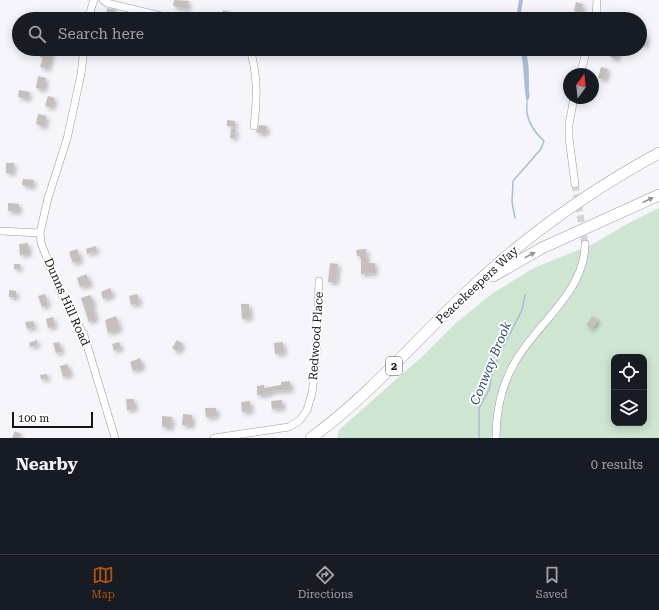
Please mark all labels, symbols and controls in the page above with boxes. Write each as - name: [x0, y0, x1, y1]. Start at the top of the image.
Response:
- search box: [12, 12, 647, 56]
- icon: search: [26, 23, 48, 45]
- text: Search here: [58, 25, 144, 43]
- north arrow: [563, 68, 599, 104]
- one-way arrow: [642, 197, 654, 203]
- street label: Peacekeepers Way: [433, 243, 522, 327]
- one-way arrow: [524, 252, 535, 258]
- street label: Dunns Hill Road: [41, 256, 93, 348]
- street label: Redwood Place: [306, 291, 326, 381]
- water label: Conway Brook: [467, 318, 514, 407]
- map controls: [611, 354, 647, 426]
- button: locate: [611, 354, 647, 390]
- road number: 2: [386, 357, 402, 375]
- button: layers: [611, 390, 647, 426]
- scale bar: [12, 410, 93, 429]
- text: 100 m: [18, 412, 49, 425]
- text: Nearby: [16, 454, 78, 474]
- text: 0 results: [591, 457, 643, 472]
- tab: Map: [91, 564, 115, 601]
- tab: Directions: [298, 564, 353, 601]
- tab: Saved: [536, 564, 568, 601]

